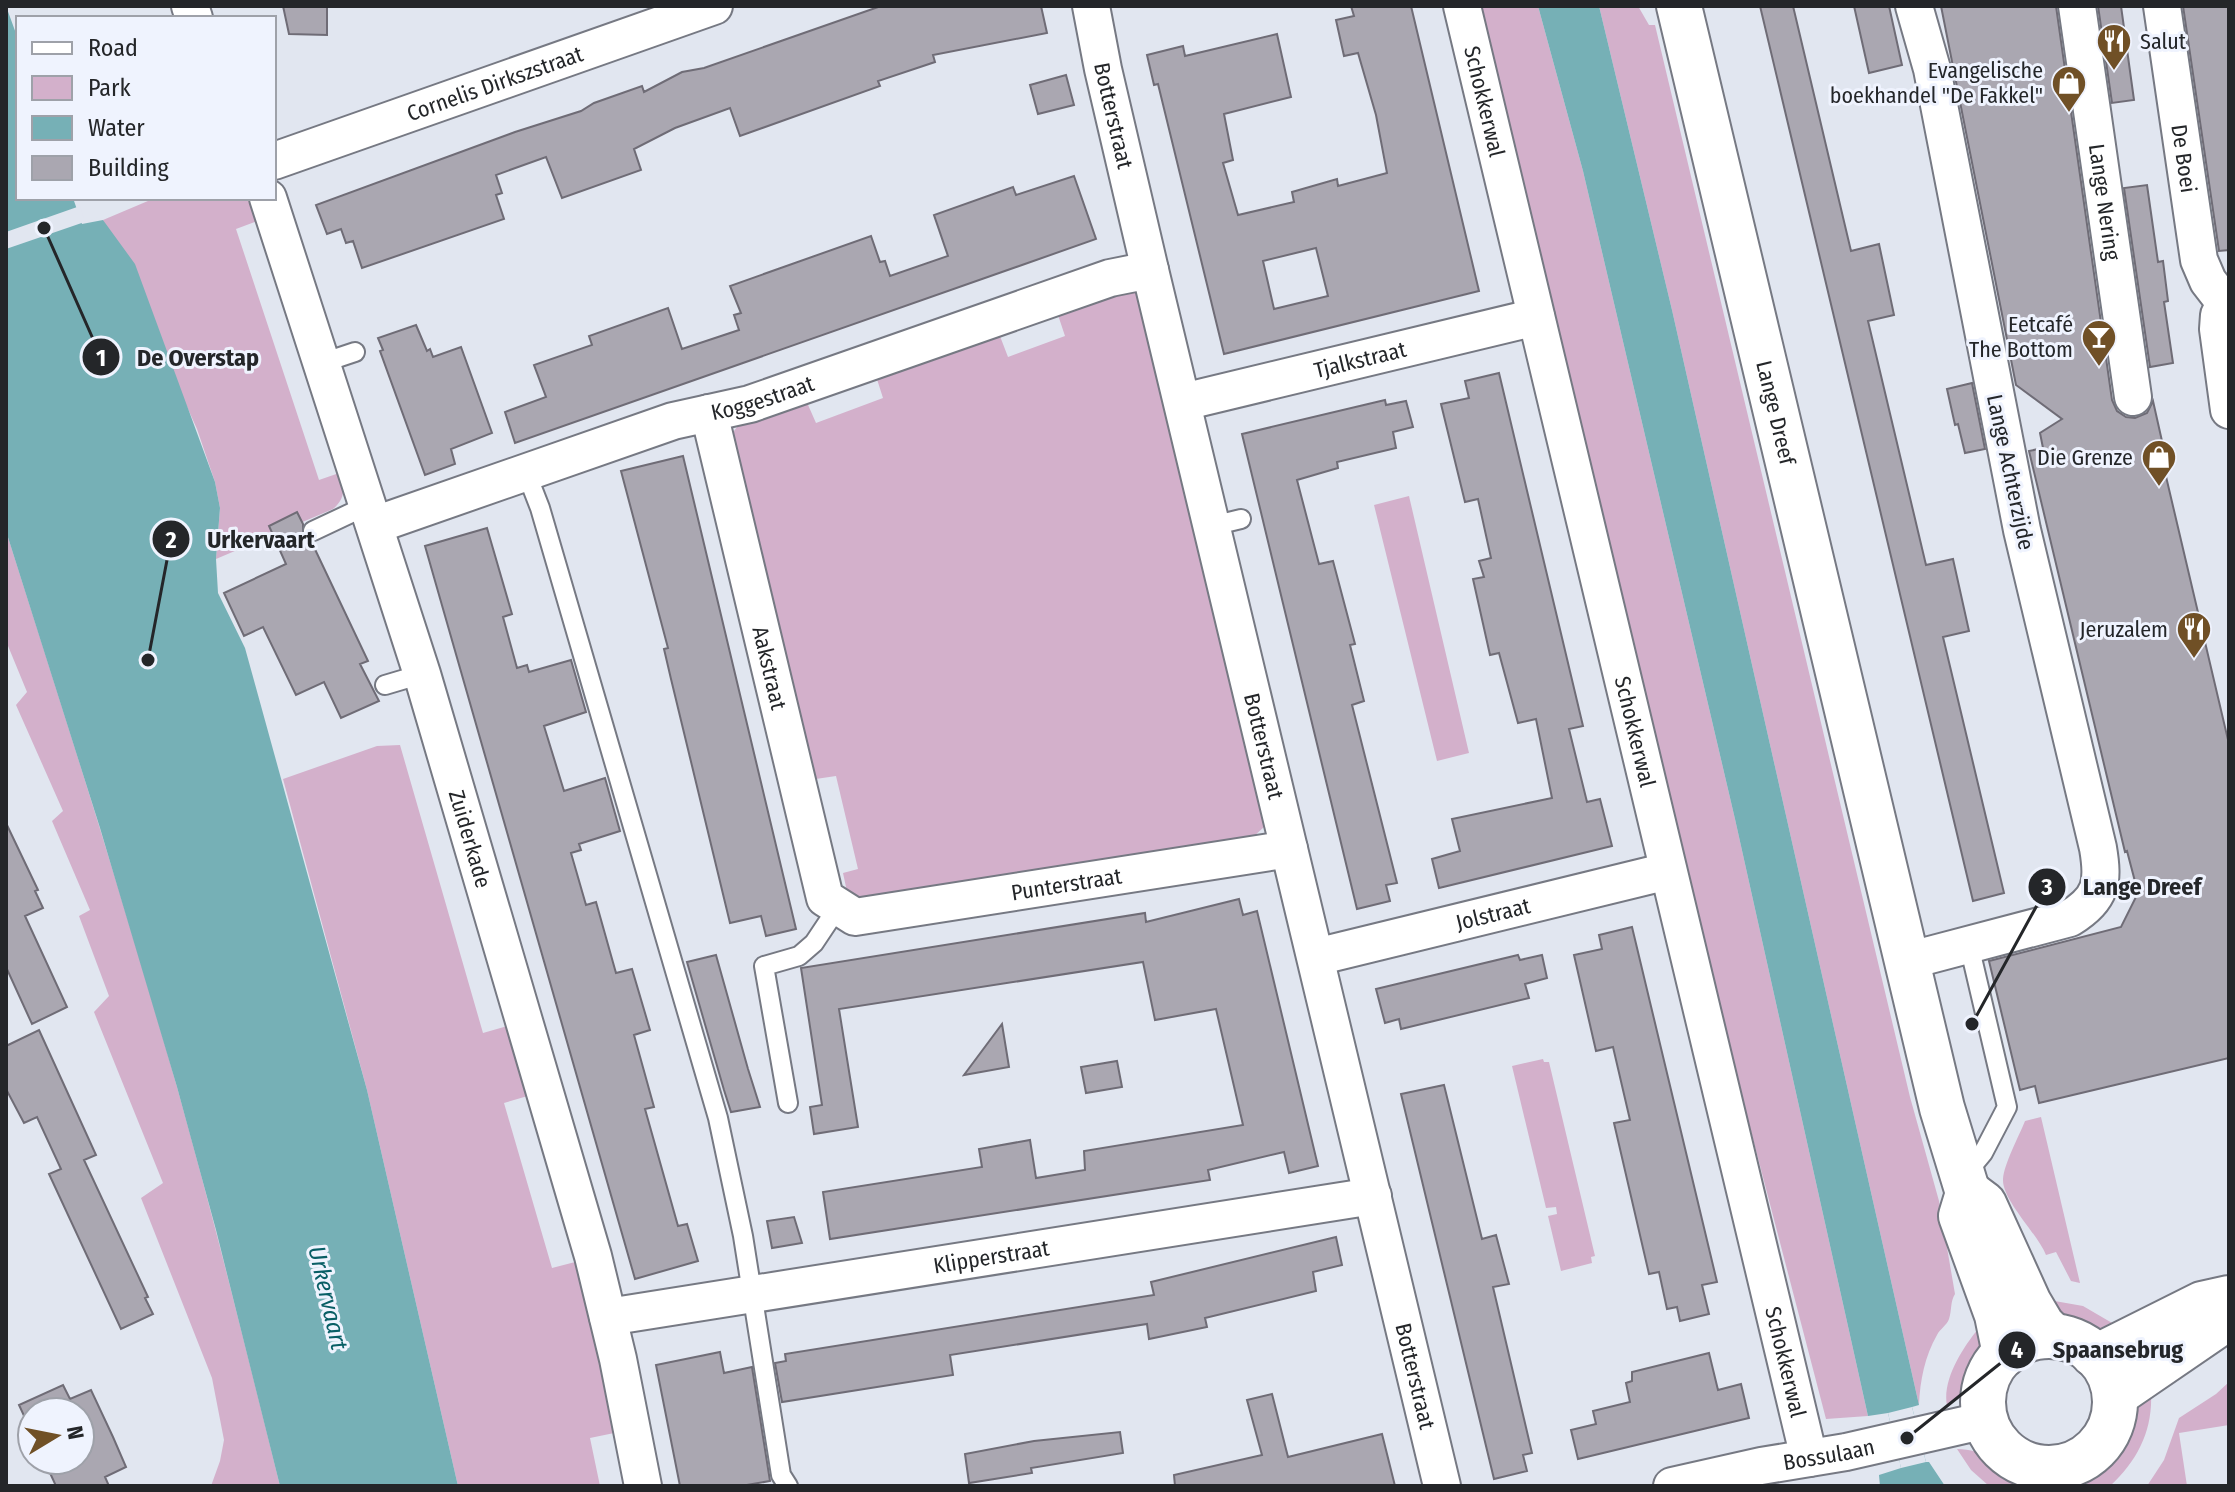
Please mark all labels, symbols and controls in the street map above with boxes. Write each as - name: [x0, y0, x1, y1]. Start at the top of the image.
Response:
- legend: [16, 16, 276, 200]
- restaurant icon: Salut: [2095, 22, 2133, 72]
- place label: Salut: [2140, 28, 2187, 55]
- text: Road: [88, 34, 138, 62]
- street label: Cornelis Dirkszstraat: [403, 40, 587, 127]
- street label: Schokkerwal: [1458, 43, 1511, 160]
- place label: Evangelische boekhandel "De Fakkel": [1830, 57, 2043, 109]
- street label: Botterstraat: [1088, 60, 1139, 172]
- shop icon: Evangelische boekhandel "De Fakkel": [2050, 64, 2088, 114]
- text: Park: [88, 74, 131, 102]
- text: Water: [88, 114, 145, 142]
- street label: De Boei: [2165, 122, 2202, 194]
- street label: Lange Nering: [2083, 142, 2126, 263]
- text: Building: [88, 154, 170, 182]
- place label: Eetcafé The Bottom: [1969, 311, 2073, 363]
- bar icon: Eetcafé The Bottom: [2080, 318, 2118, 368]
- callout: De Overstap: [81, 333, 275, 381]
- street label: Tjalkstraat: [1311, 336, 1410, 384]
- text: 1: [96, 344, 106, 372]
- text: De Overstap: [137, 344, 259, 372]
- street label: Lange Dreef: [1750, 358, 1801, 469]
- street label: Koggestraat: [708, 369, 818, 426]
- street label: Lange Achterzijde: [1981, 392, 2040, 552]
- shop icon: Die Grenze: [2140, 438, 2178, 488]
- place label: Die Grenze: [2037, 444, 2133, 471]
- callout: Urkervaart: [151, 515, 331, 563]
- text: 2: [164, 526, 177, 554]
- text: Urkervaart: [207, 526, 315, 554]
- restaurant icon: Jeruzalem: [2175, 610, 2213, 660]
- place label: Jeruzalem: [2079, 616, 2168, 643]
- street label: Aakstraat: [746, 624, 793, 713]
- street label: Schokkerwal: [1609, 674, 1661, 790]
- street label: Botterstraat: [1238, 690, 1290, 803]
- street label: Zuiderkade: [443, 787, 497, 891]
- street label: Punterstraat: [1009, 862, 1124, 906]
- callout: Lange Dreef: [2027, 863, 2218, 911]
- text: 3: [2040, 873, 2053, 901]
- text: Lange Dreef: [2083, 873, 2203, 901]
- street label: Jolstraat: [1453, 892, 1534, 936]
- street label: Klipperstraat: [931, 1234, 1052, 1279]
- water label: Urkervaart: [302, 1243, 354, 1353]
- street label: Schokkerwal: [1759, 1304, 1812, 1420]
- street label: Botterstraat: [1389, 1320, 1441, 1433]
- callout: Spaansebrug: [1997, 1326, 2199, 1374]
- text: 4: [2011, 1336, 2023, 1364]
- text: Spaansebrug: [2053, 1336, 2183, 1364]
- north arrow: [16, 1396, 96, 1476]
- text: N: [61, 1424, 90, 1441]
- street label: Bossulaan: [1781, 1433, 1877, 1476]

